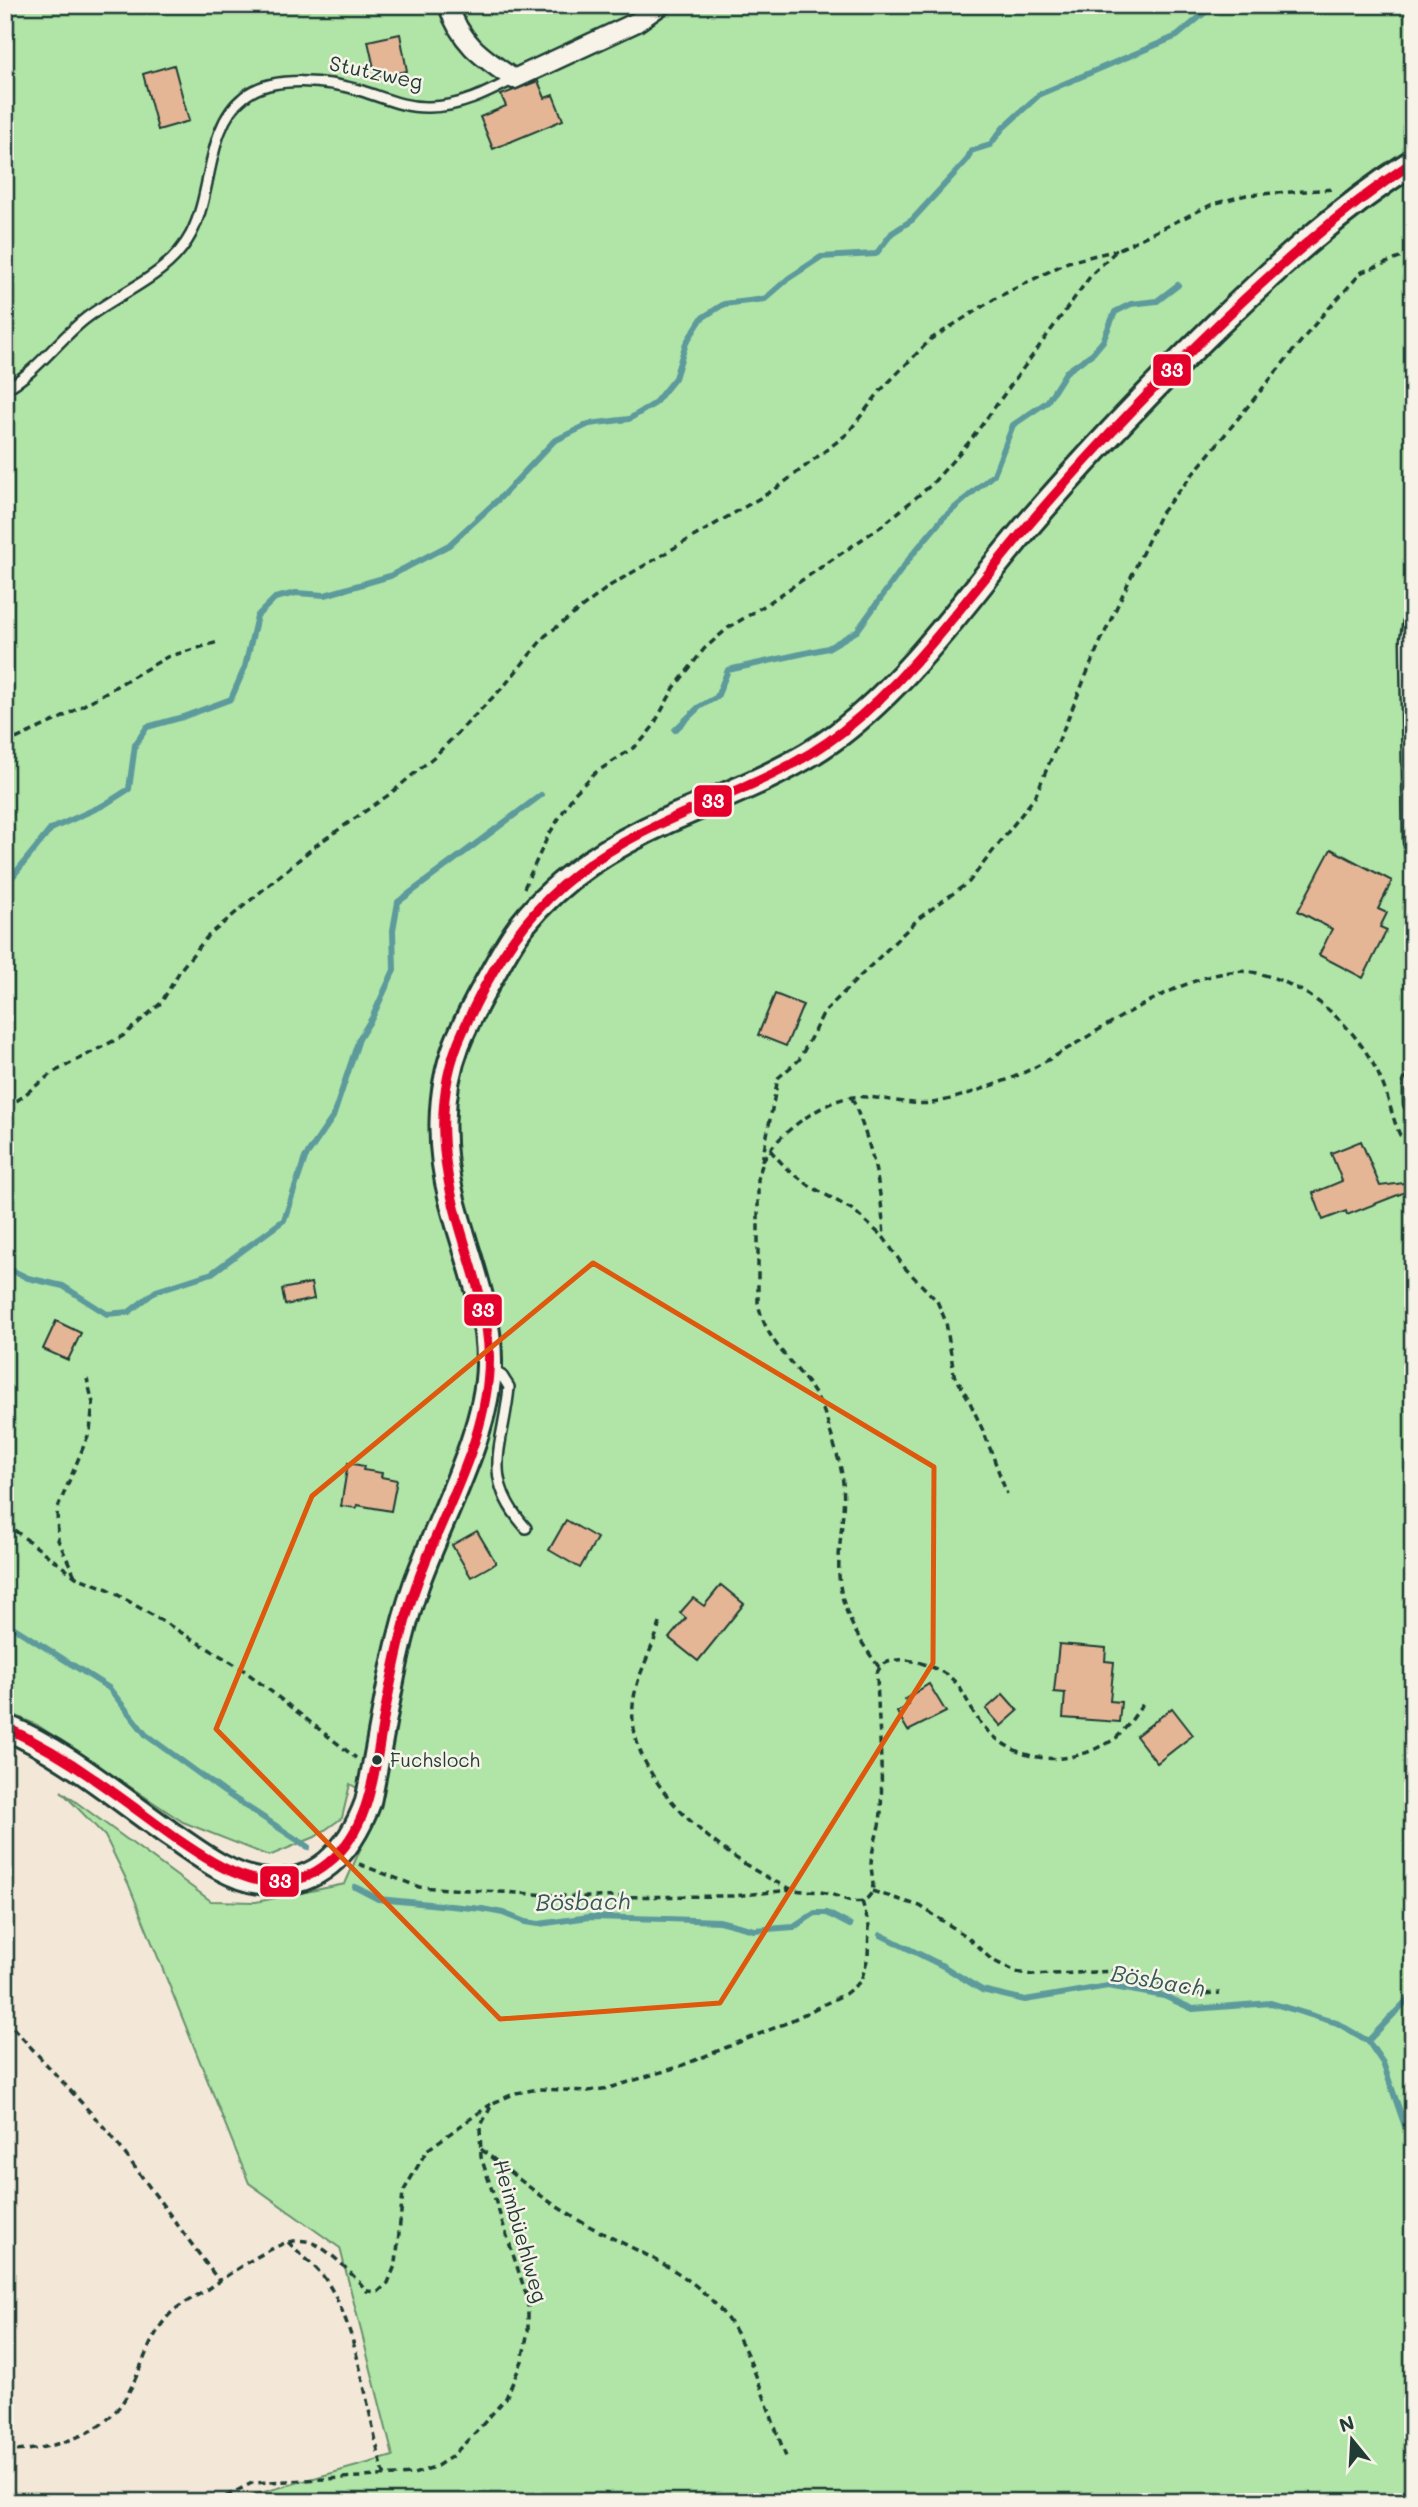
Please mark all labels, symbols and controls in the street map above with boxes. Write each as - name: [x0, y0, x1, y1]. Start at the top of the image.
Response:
- street label: Stutzweg: [327, 48, 426, 95]
- line badge: 33: [1152, 353, 1192, 387]
- text: 33: [1161, 357, 1183, 382]
- line badge: 33: [693, 784, 733, 818]
- text: 33: [702, 788, 724, 813]
- line badge: 33: [463, 1293, 503, 1327]
- text: 33: [472, 1297, 494, 1322]
- place label: Fuchsloch: [390, 1747, 480, 1772]
- marker: Fuchsloch: [370, 1753, 384, 1767]
- line badge: 33: [259, 1865, 300, 1898]
- text: 33: [269, 1868, 291, 1893]
- water label: Bösbach: [535, 1885, 631, 1917]
- water label: Bösbach: [1109, 1957, 1207, 2003]
- street label: Heimbüehlweg: [488, 2156, 555, 2305]
- north arrow: [1316, 2406, 1386, 2476]
- text: N: [1336, 2409, 1357, 2437]

